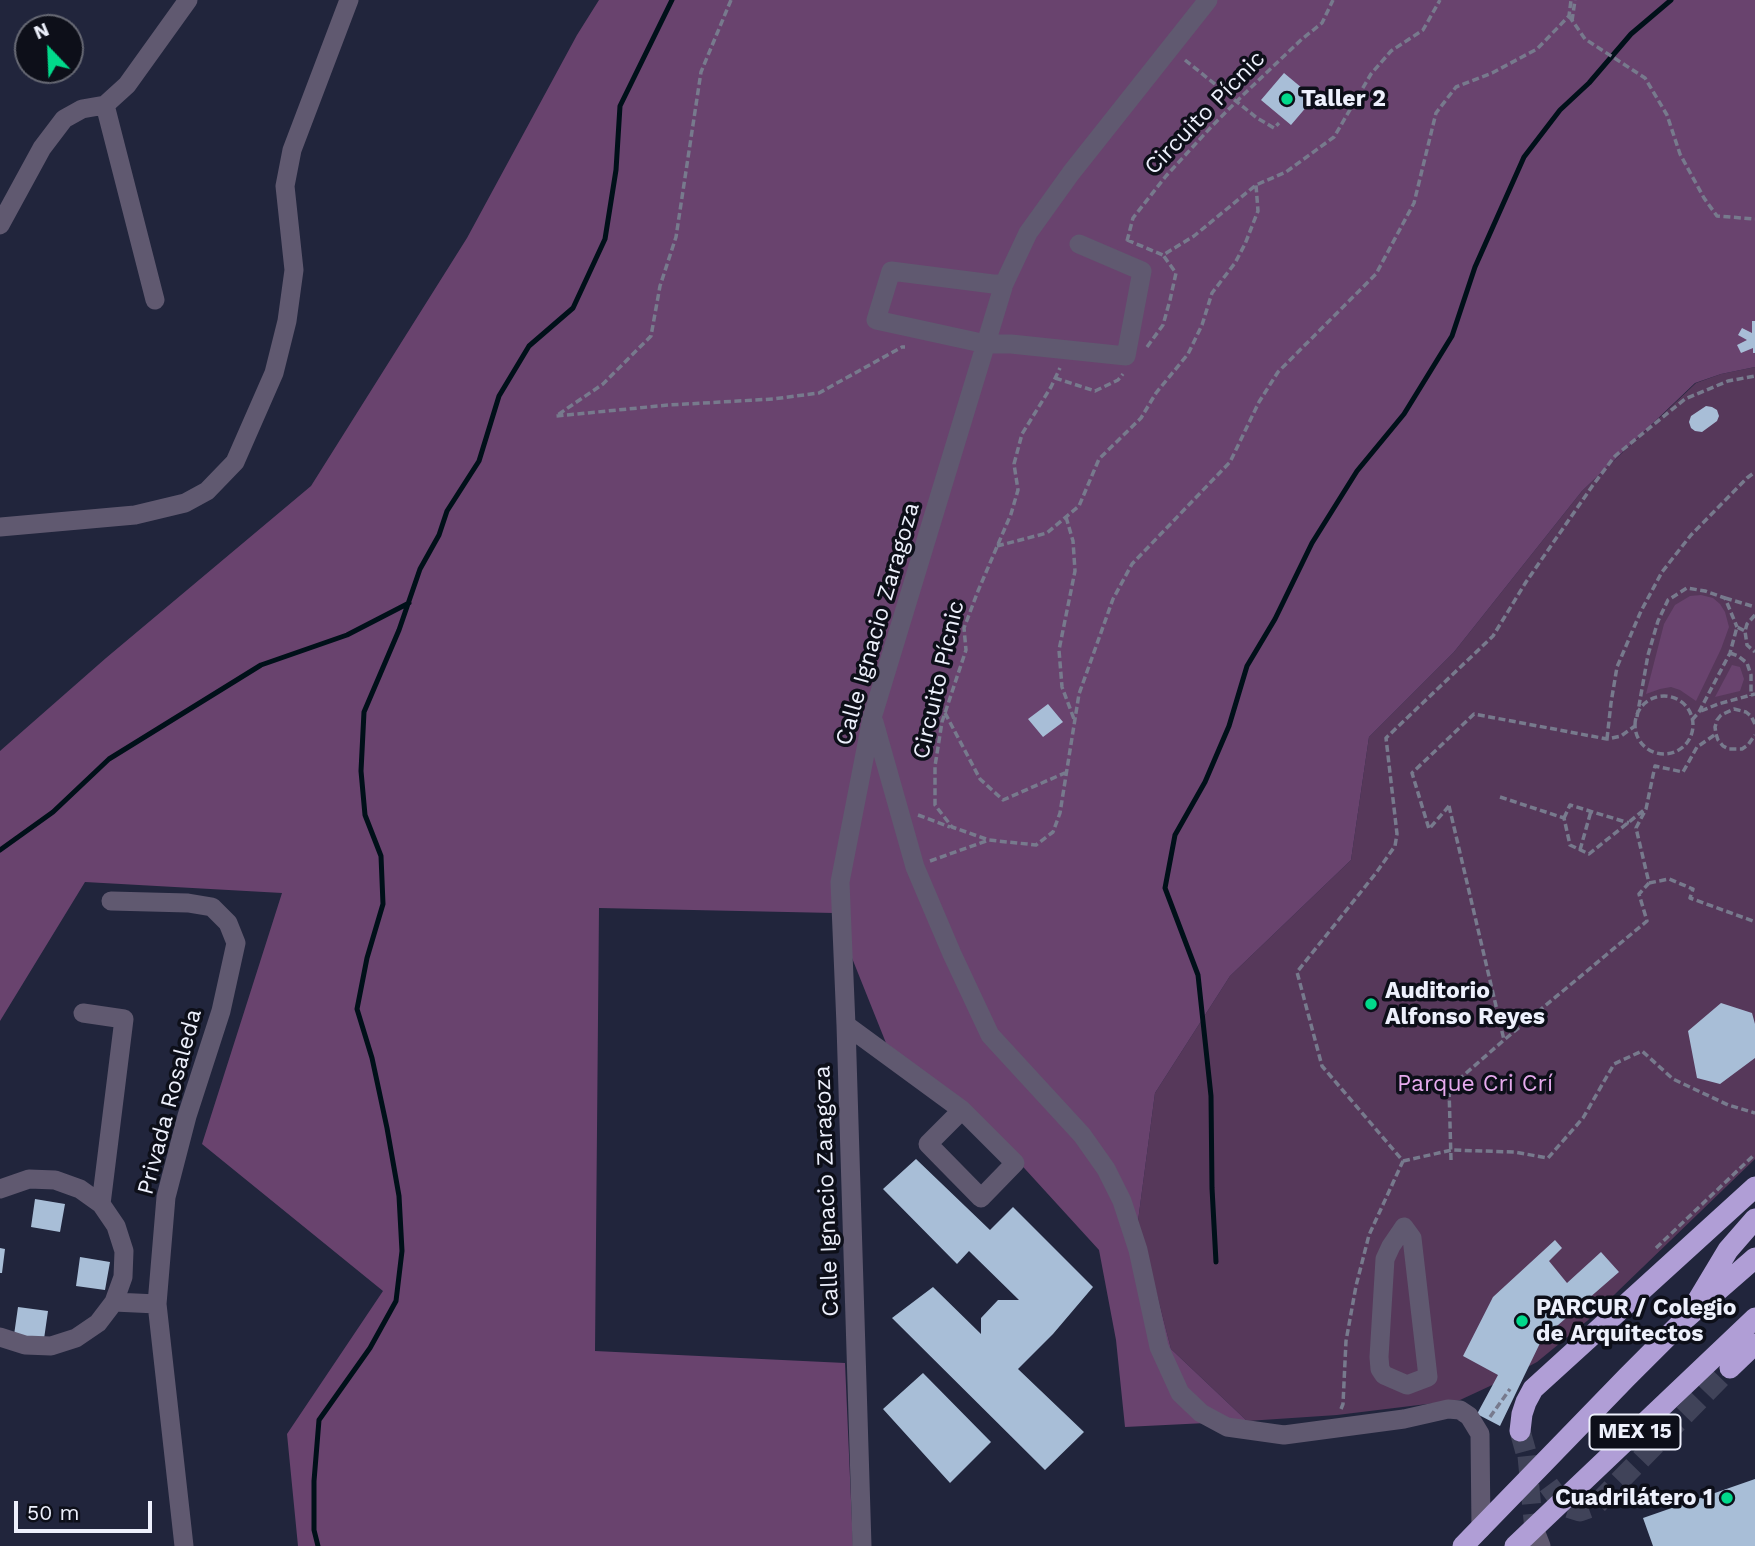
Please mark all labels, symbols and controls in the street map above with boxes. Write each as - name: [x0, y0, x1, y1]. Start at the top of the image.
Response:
- north arrow: [14, 14, 84, 84]
- text: N: [30, 18, 52, 44]
- street label: Circuito Pícnic: [1139, 45, 1271, 181]
- place label: Taller 2: [1301, 85, 1386, 113]
- marker: Taller 2: [1279, 91, 1295, 107]
- street label: Calle Ignacio Zaragoza: [830, 499, 926, 749]
- street label: Circuito Pícnic: [907, 598, 971, 762]
- place label: Auditorio Alfonso Reyes: [1385, 977, 1545, 1031]
- marker: Auditorio Alfonso Reyes: [1363, 996, 1379, 1012]
- street label: Privada Rosaleda: [132, 1006, 208, 1198]
- street label: Calle Ignacio Zaragoza: [809, 1065, 845, 1317]
- park label: Parque Cri Crí: [1397, 1070, 1553, 1098]
- place label: PARCUR / Colegio de Arquitectos: [1536, 1294, 1736, 1348]
- marker: PARCUR / Colegio de Arquitectos: [1514, 1313, 1530, 1329]
- road number: MEX 15: [1590, 1414, 1680, 1450]
- place label: Cuadrilátero 1: [1555, 1484, 1713, 1512]
- scale bar: [18, 1486, 156, 1530]
- marker: Cuadrilátero 1: [1719, 1490, 1735, 1506]
- text: 50 m: [27, 1500, 79, 1525]

